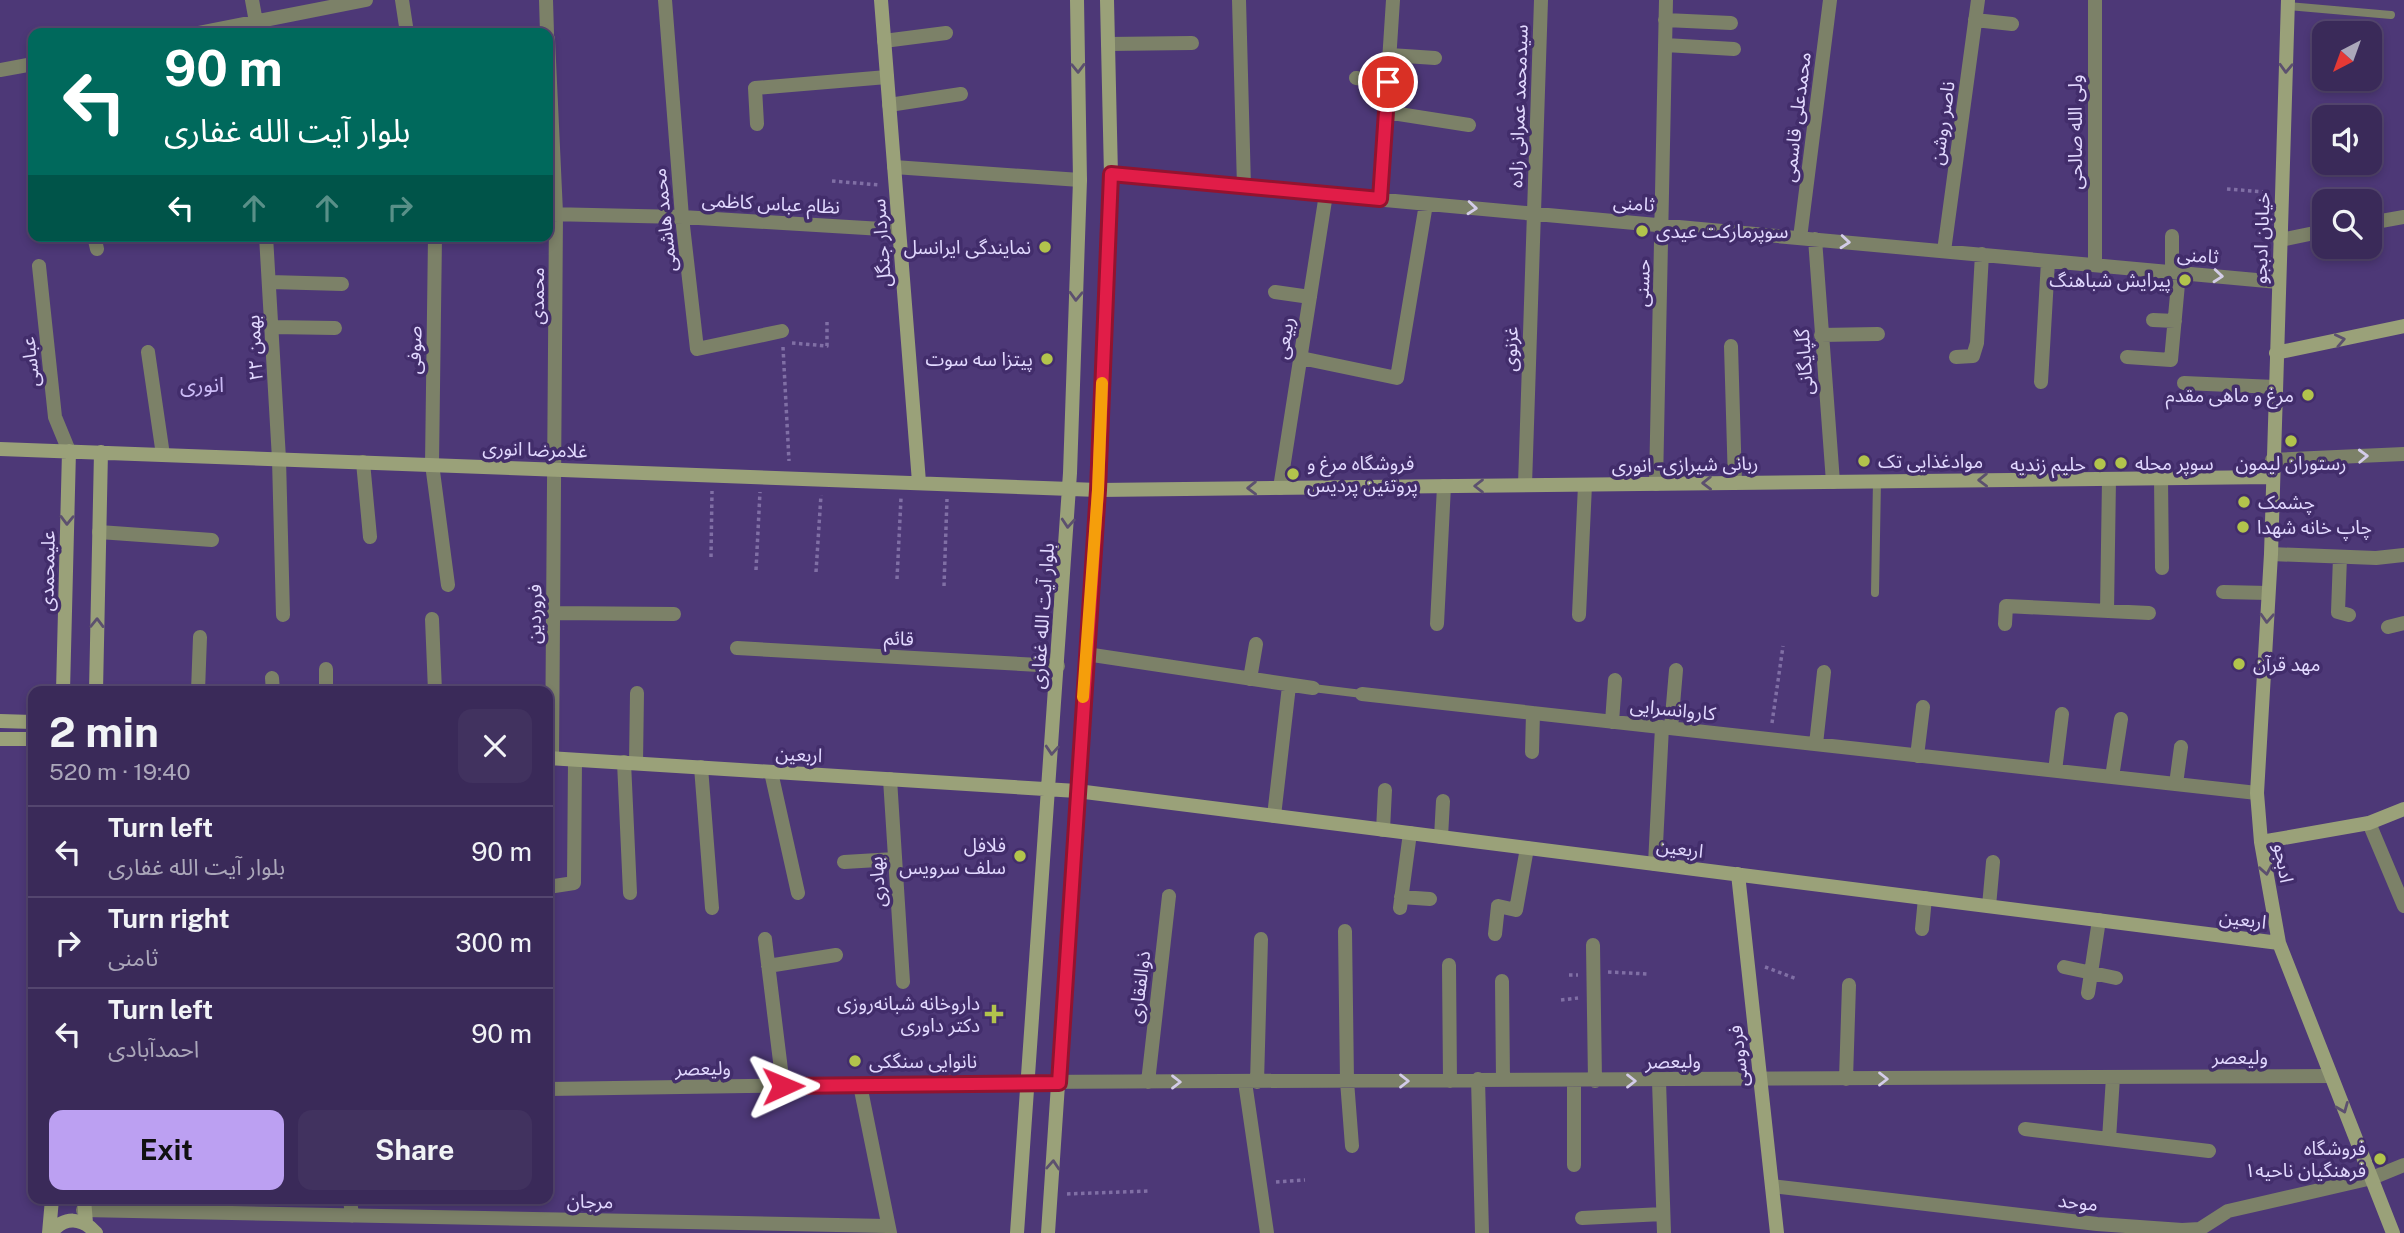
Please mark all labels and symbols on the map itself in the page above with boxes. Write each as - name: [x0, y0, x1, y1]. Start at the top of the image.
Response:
- north arrow: [2312, 21, 2382, 91]
- street label: سیدمحمد عمرانی زاده: [1504, 24, 1533, 188]
- street label: محمدعلی قاسمی: [1777, 51, 1816, 183]
- pin: [1358, 52, 1418, 112]
- one-way arrow: [1070, 63, 1086, 74]
- one-way arrow: [2278, 63, 2293, 74]
- street label: ولی الله صالحی: [2064, 75, 2087, 189]
- street label: ناصر روشن: [1925, 80, 1960, 166]
- street label: محمد هاشمی: [648, 167, 681, 273]
- street label: نظام عباس کاظمی: [701, 188, 841, 222]
- street label: ثامنی: [1612, 190, 1656, 217]
- street label: خیابان ادبجو: [2248, 192, 2275, 284]
- street label: سردار جنگل: [867, 198, 896, 288]
- one-way arrow: [1467, 200, 1478, 215]
- place label: سوپرمارکت عیدی: [1656, 220, 1788, 244]
- marker: سوپرمارکت عیدی: [1634, 223, 1650, 239]
- one-way arrow: [1840, 234, 1851, 249]
- place label: نمایندگی ایرانسل: [904, 236, 1031, 259]
- marker: نمایندگی ایرانسل: [1037, 239, 1053, 255]
- street label: ثامنی: [2176, 242, 2220, 269]
- street label: حسنی: [1630, 259, 1655, 307]
- street label: محمدی: [526, 267, 548, 325]
- one-way arrow: [2213, 268, 2224, 283]
- place label: پیرایش شباهنگ: [2049, 269, 2171, 293]
- marker: پیرایش شباهنگ: [2177, 272, 2193, 288]
- one-way arrow: [1068, 291, 1084, 301]
- street label: ۲۲ بهمن: [241, 314, 268, 382]
- street label: ربیعی: [1270, 315, 1299, 361]
- street label: صوفی: [403, 326, 426, 375]
- street label: غزنوی: [1498, 326, 1523, 372]
- street label: گلپایگانی: [1791, 327, 1819, 396]
- one-way arrow: [2334, 333, 2346, 348]
- street label: عباسی: [16, 336, 45, 388]
- place label: پیتزا سه سوت: [925, 348, 1033, 372]
- marker: پیتزا سه سوت: [1039, 351, 1055, 367]
- district label: انوری: [180, 372, 224, 397]
- place label: مرغ و ماهی مقدم: [2165, 384, 2294, 410]
- marker: مرغ و ماهی مقدم: [2300, 387, 2316, 403]
- marker: رستوران لیمون: [2283, 433, 2299, 449]
- street label: غلامرضا انوری: [482, 436, 588, 463]
- one-way arrow: [2357, 449, 2368, 464]
- place label: موادغذایی تک: [1878, 450, 1983, 473]
- place label: فروشگاه مرغ و پروتئین پردیس: [1307, 452, 1418, 498]
- street label: ربانی شیرازی - انوری: [1611, 452, 1759, 477]
- place label: سوپر محله: [2135, 452, 2214, 476]
- place label: رستوران لیمون: [2236, 452, 2347, 475]
- marker: موادغذایی تک: [1856, 453, 1872, 469]
- place label: حلیم زندیه: [2010, 453, 2086, 479]
- marker: سوپر محله: [2113, 455, 2129, 471]
- marker: حلیم زندیه: [2092, 456, 2108, 472]
- marker: فروشگاه مرغ و پروتئین پردیس: [1285, 466, 1301, 482]
- one-way arrow: [1977, 472, 1988, 488]
- one-way arrow: [1701, 475, 1711, 491]
- one-way arrow: [1473, 478, 1484, 493]
- one-way arrow: [1246, 480, 1256, 496]
- place label: چشمک: [2258, 491, 2315, 515]
- marker: چشمک: [2236, 494, 2252, 510]
- one-way arrow: [60, 514, 75, 525]
- place label: چاپ خانه شهدا: [2257, 516, 2372, 541]
- one-way arrow: [1060, 518, 1075, 529]
- marker: چاپ خانه شهدا: [2235, 519, 2251, 535]
- street label: علیمحمدی: [35, 530, 59, 612]
- street label: بلوار آیت الله غفاری: [1026, 542, 1059, 690]
- street label: فروردین: [522, 584, 547, 644]
- one-way arrow: [2260, 613, 2275, 624]
- one-way arrow: [89, 617, 105, 628]
- street label: قائم: [883, 626, 914, 654]
- place label: مهد قرآن: [2253, 653, 2320, 676]
- marker: مهد قرآن: [2231, 656, 2247, 672]
- street label: کاروانسرایی: [1629, 694, 1718, 726]
- street label: اربعین: [775, 742, 823, 767]
- one-way arrow: [1045, 745, 1060, 756]
- place label: فلافل سلف سرویس: [899, 834, 1006, 879]
- street label: اربعین: [1655, 834, 1705, 863]
- street label: ادبجو: [2269, 842, 2298, 885]
- marker: فلافل سلف سرویس: [1012, 848, 1028, 864]
- street label: بهادری: [864, 856, 891, 908]
- one-way arrow: [2258, 864, 2273, 875]
- street label: اربعین: [2218, 905, 2268, 934]
- street label: ذوالفقاری: [1124, 950, 1155, 1025]
- place label: داروخانه شبانه‌روزی دکتر داوری: [837, 992, 980, 1037]
- marker: داروخانه شبانه‌روزی دکتر داوری: [986, 1006, 1002, 1022]
- street label: فردوسی: [1724, 1024, 1753, 1088]
- street label: ولیعصر: [2211, 1046, 2268, 1069]
- position arrow: [746, 1049, 820, 1123]
- place label: نانوایی سنگکی: [869, 1050, 977, 1073]
- street label: ولیعصر: [1644, 1050, 1701, 1074]
- marker: نانوایی سنگکی: [847, 1053, 863, 1069]
- street label: ولیعصر: [674, 1057, 731, 1081]
- one-way arrow: [1878, 1071, 1889, 1087]
- one-way arrow: [1399, 1073, 1409, 1089]
- one-way arrow: [1626, 1073, 1637, 1089]
- one-way arrow: [1171, 1074, 1182, 1090]
- one-way arrow: [2335, 1102, 2349, 1114]
- place label: فروشگاه فرهنگیان ناحیه۱: [2244, 1137, 2366, 1182]
- marker: فروشگاه فرهنگیان ناحیه۱: [2372, 1151, 2388, 1167]
- one-way arrow: [1045, 1159, 1060, 1170]
- street label: موحد: [2057, 1189, 2099, 1216]
- street label: مرجان: [567, 1190, 613, 1213]

